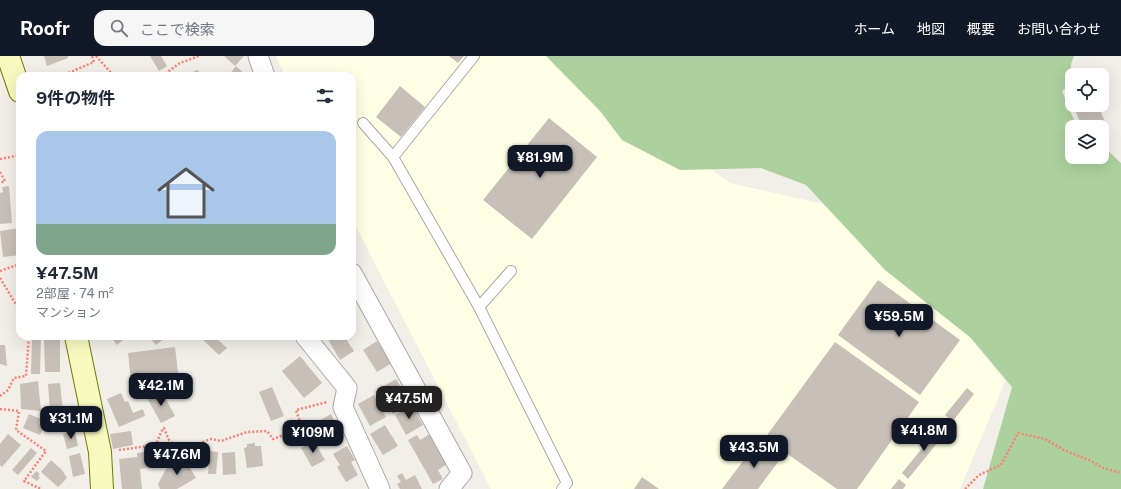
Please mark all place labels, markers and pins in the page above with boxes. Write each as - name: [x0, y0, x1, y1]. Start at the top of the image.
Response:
- pin: ¥81.9M: [507, 145, 573, 179]
- pin: ¥59.5M: [866, 304, 932, 338]
- pin: ¥42.1M: [128, 373, 194, 407]
- pin: ¥47.5M: [376, 386, 442, 420]
- pin: ¥31.1M: [38, 406, 104, 440]
- pin: ¥41.8M: [891, 418, 957, 452]
- pin: ¥109M: [285, 420, 341, 454]
- pin: ¥43.5M: [721, 435, 787, 469]
- pin: ¥47.6M: [144, 442, 210, 476]

